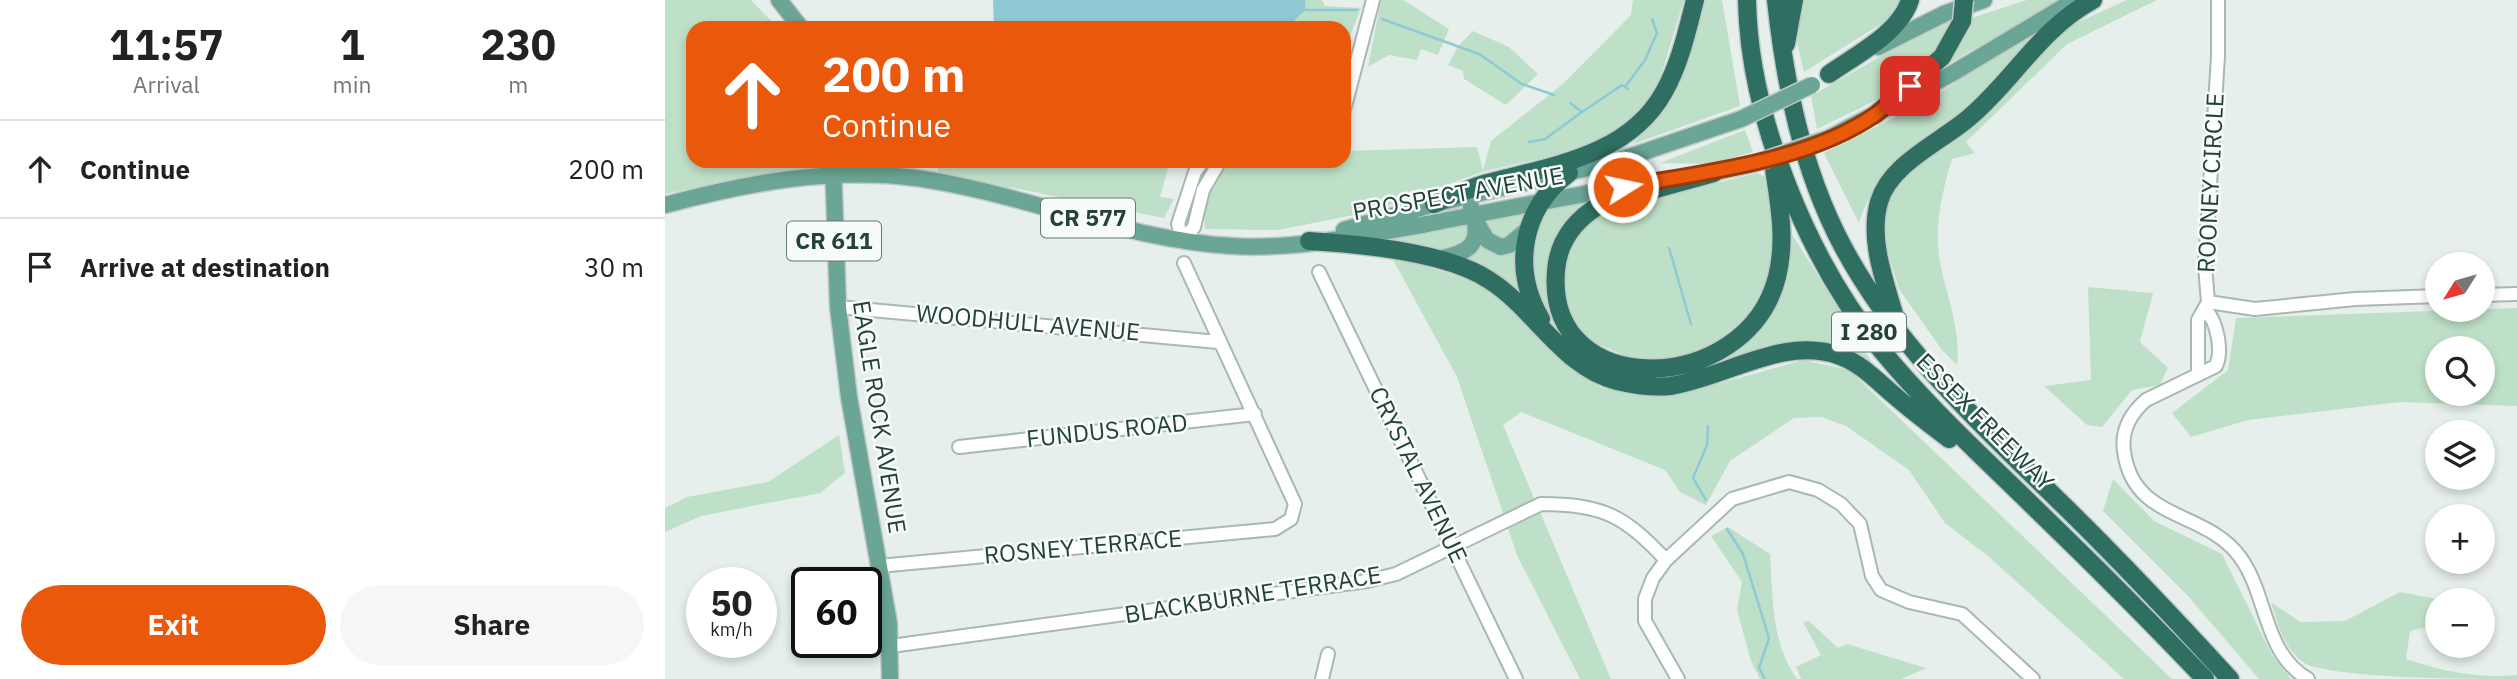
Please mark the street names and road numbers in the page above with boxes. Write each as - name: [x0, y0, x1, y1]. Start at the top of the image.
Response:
- street label: ROONEY CIRCLE: [2189, 92, 2231, 274]
- street label: PROSPECT AVENUE: [1350, 159, 1566, 227]
- road number: CR 577: [1041, 198, 1135, 238]
- road number: CR 611: [787, 222, 881, 260]
- street label: WOODHULL AVENUE: [915, 296, 1141, 348]
- street label: EAGLE ROCK AVENUE: [846, 298, 914, 536]
- road number: I 280: [1832, 312, 1906, 352]
- street label: ESSEX FREEWAY: [1910, 346, 2061, 497]
- street label: CRYSTAL AVENUE: [1362, 381, 1475, 568]
- street label: FUNDUS ROAD: [1025, 406, 1189, 454]
- street label: ROSNEY TERRACE: [982, 521, 1183, 571]
- street label: BLACKBURNE TERRACE: [1122, 558, 1384, 630]

